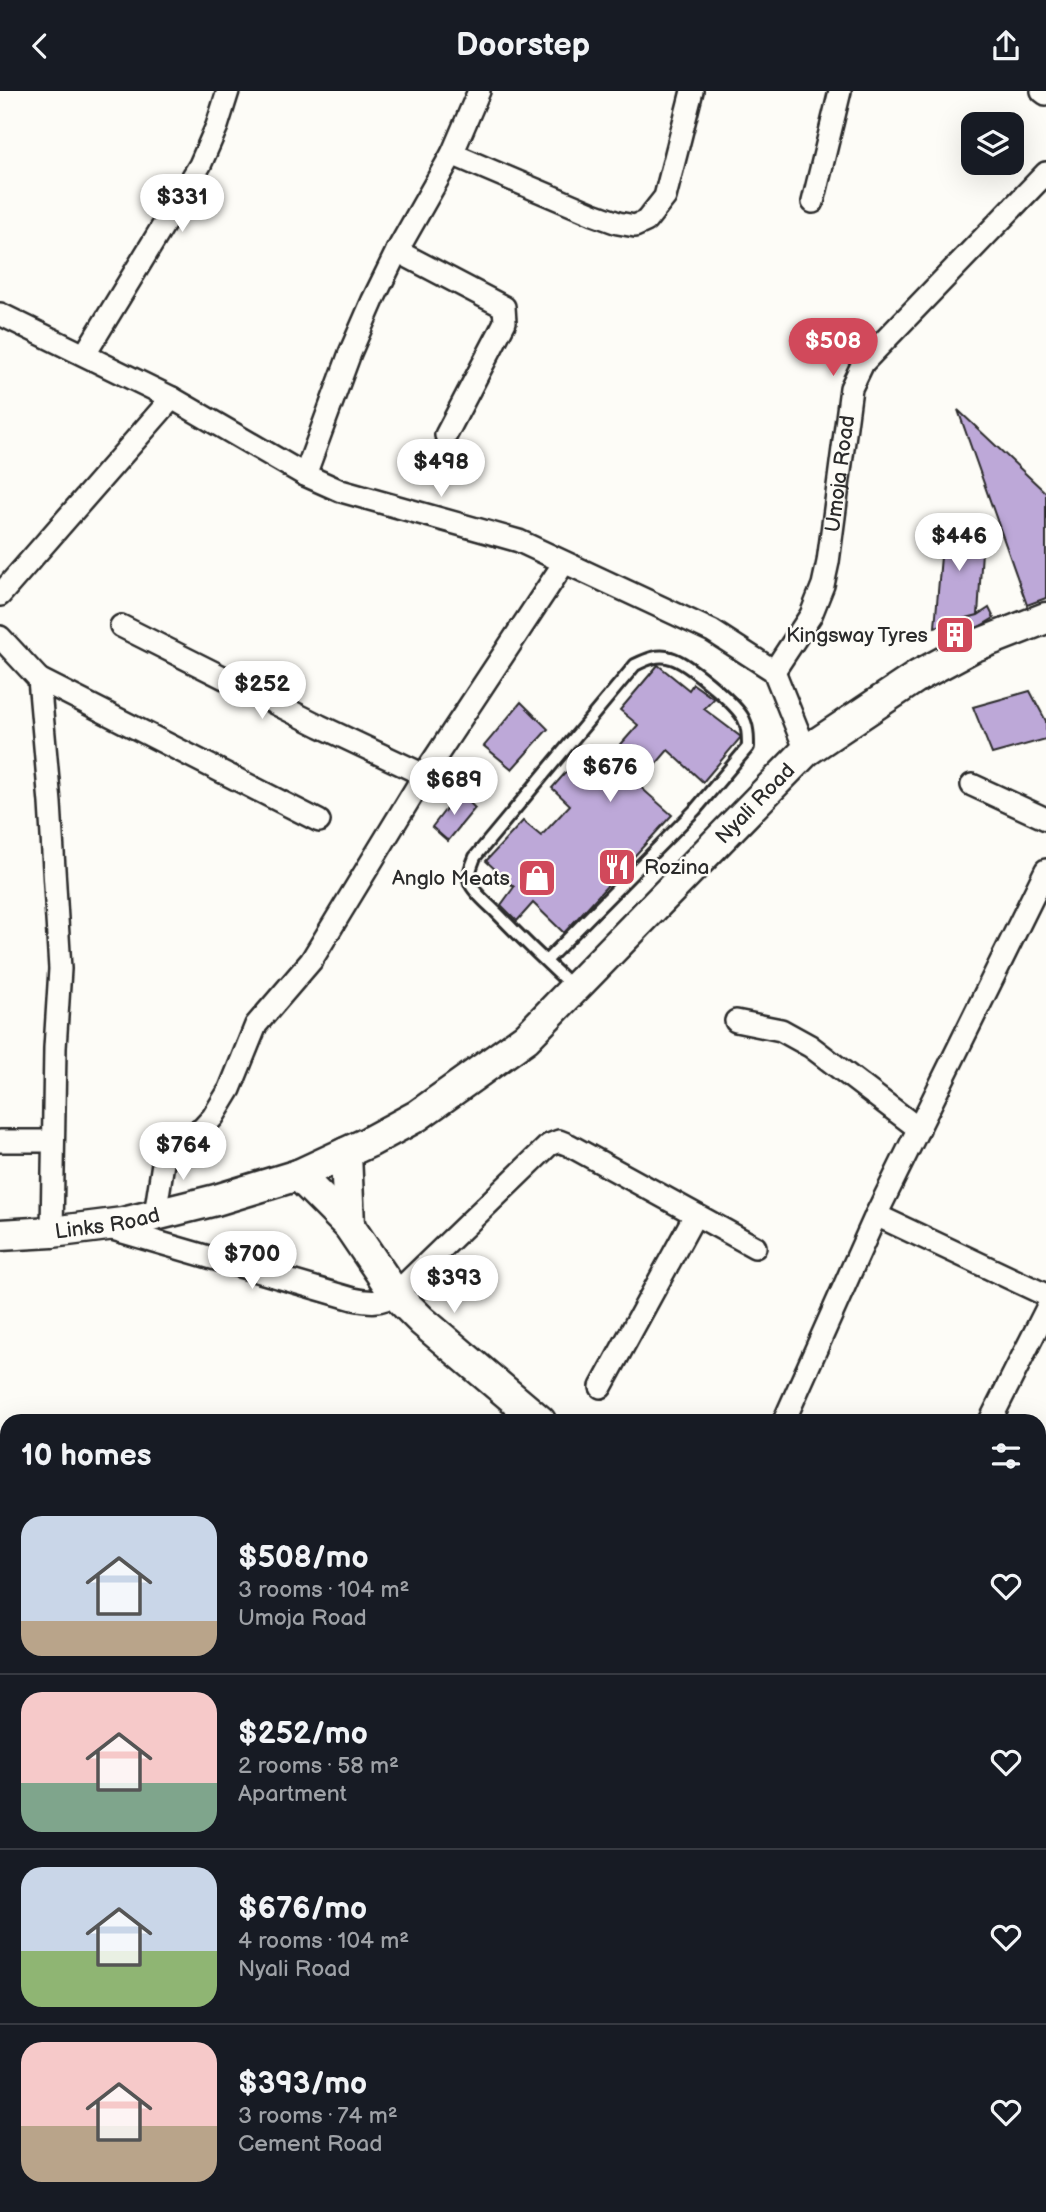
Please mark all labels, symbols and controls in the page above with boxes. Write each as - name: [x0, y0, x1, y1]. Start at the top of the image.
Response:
- text: Doorstep: [456, 26, 590, 65]
- icon: back: [21, 27, 59, 65]
- icon: share: [987, 27, 1025, 65]
- map controls: [961, 112, 1024, 175]
- button: layers: [961, 112, 1024, 175]
- pin: $331: [141, 174, 223, 234]
- text: $331: [156, 183, 208, 211]
- pin: $508: [792, 319, 874, 378]
- text: $508: [805, 327, 861, 355]
- street label: Umoja Road: [820, 414, 860, 534]
- pin: $498: [400, 439, 482, 499]
- text: $498: [413, 448, 469, 476]
- pin: $446: [918, 513, 1000, 573]
- text: $446: [931, 522, 987, 550]
- building icon: Kingsway Tyres: [934, 614, 976, 656]
- place label: Kingsway Tyres: [786, 623, 928, 648]
- pin: $252: [221, 661, 303, 721]
- text: $252: [234, 670, 290, 698]
- pin: $676: [569, 745, 651, 804]
- text: $676: [582, 753, 638, 781]
- pin: $689: [413, 757, 495, 817]
- street label: Nyali Road: [711, 758, 800, 849]
- text: $689: [426, 766, 482, 794]
- restaurant icon: Rozina: [596, 846, 638, 888]
- place label: Rozina: [644, 855, 709, 880]
- shop icon: Anglo Meats: [516, 857, 558, 899]
- place label: Anglo Meats: [392, 866, 510, 891]
- pin: $764: [142, 1123, 224, 1182]
- text: $764: [155, 1131, 211, 1159]
- street label: Links Road: [53, 1202, 162, 1245]
- pin: $700: [211, 1231, 293, 1291]
- text: $700: [224, 1240, 280, 1268]
- pin: $393: [413, 1255, 495, 1315]
- text: $393: [426, 1264, 482, 1292]
- icon: filters: [987, 1437, 1025, 1475]
- text: 10 homes: [21, 1438, 152, 1474]
- text: $508/mo: [238, 1540, 369, 1576]
- icon: home: [77, 1544, 161, 1628]
- icon: heart: [987, 1567, 1025, 1605]
- text: 3 rooms · 104 m²: [238, 1576, 409, 1604]
- text: Umoja Road: [238, 1604, 367, 1632]
- text: $252/mo: [238, 1716, 368, 1752]
- icon: home: [77, 1720, 161, 1804]
- icon: heart: [987, 1743, 1025, 1781]
- text: 2 rooms · 58 m²: [238, 1752, 399, 1780]
- text: Apartment: [238, 1780, 347, 1808]
- text: $676/mo: [238, 1891, 367, 1927]
- icon: home: [77, 1895, 161, 1979]
- icon: heart: [987, 1918, 1025, 1956]
- text: 4 rooms · 104 m²: [238, 1927, 409, 1955]
- text: Nyali Road: [238, 1955, 350, 1983]
- text: $393/mo: [238, 2066, 367, 2102]
- icon: home: [77, 2070, 161, 2154]
- icon: heart: [987, 2093, 1025, 2131]
- text: 3 rooms · 74 m²: [238, 2102, 398, 2130]
- text: Cement Road: [238, 2130, 383, 2158]

